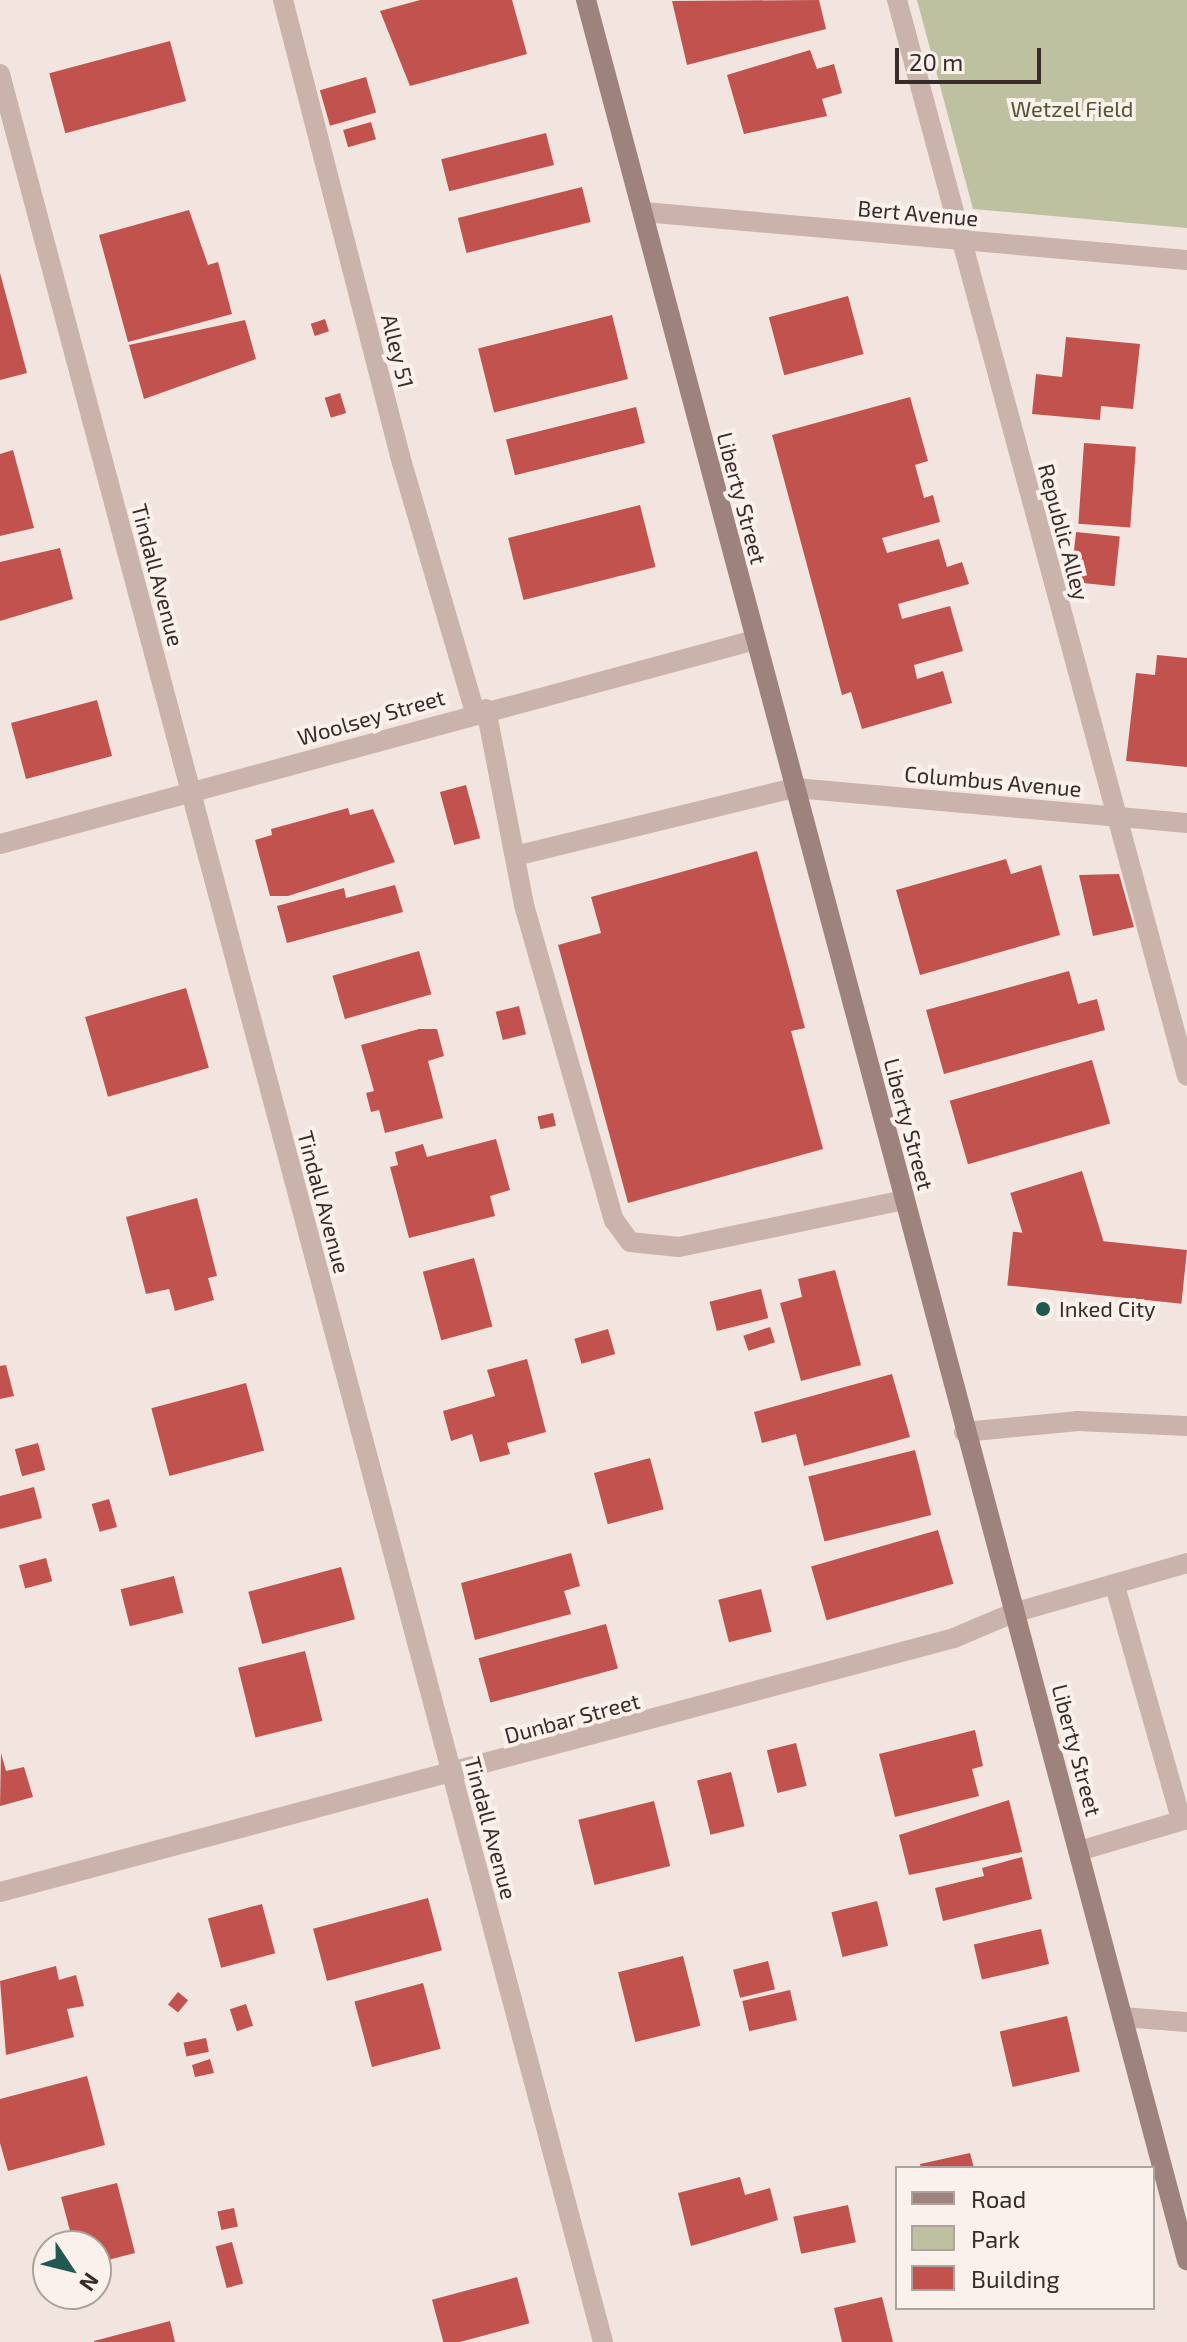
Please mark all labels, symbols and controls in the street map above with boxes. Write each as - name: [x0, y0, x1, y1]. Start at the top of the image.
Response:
- scale bar: [899, 32, 1045, 82]
- text: 20 m: [909, 47, 963, 76]
- park label: Wetzel Field: [1010, 96, 1134, 122]
- street label: Bert Avenue: [856, 195, 980, 231]
- street label: Alley 51: [376, 311, 420, 391]
- street label: Liberty Street: [712, 429, 772, 567]
- street label: Republic Alley: [1033, 461, 1095, 603]
- street label: Tindall Avenue: [126, 500, 190, 650]
- street label: Woolsey Street: [294, 683, 448, 751]
- street label: Columbus Avenue: [903, 760, 1083, 802]
- street label: Liberty Street: [879, 1055, 939, 1193]
- street label: Tindall Avenue: [292, 1127, 356, 1277]
- place label: Inked City: [1059, 1296, 1156, 1322]
- marker: Inked City: [1034, 1300, 1052, 1318]
- street label: Liberty Street: [1047, 1681, 1107, 1819]
- street label: Dunbar Street: [501, 1687, 643, 1749]
- street label: Tindall Avenue: [459, 1753, 523, 1903]
- legend: [895, 2166, 1155, 2310]
- text: Road: [971, 2184, 1026, 2213]
- text: Park: [971, 2224, 1020, 2253]
- north arrow: [32, 2230, 112, 2310]
- text: Building: [971, 2264, 1060, 2293]
- text: N: [75, 2269, 105, 2297]

